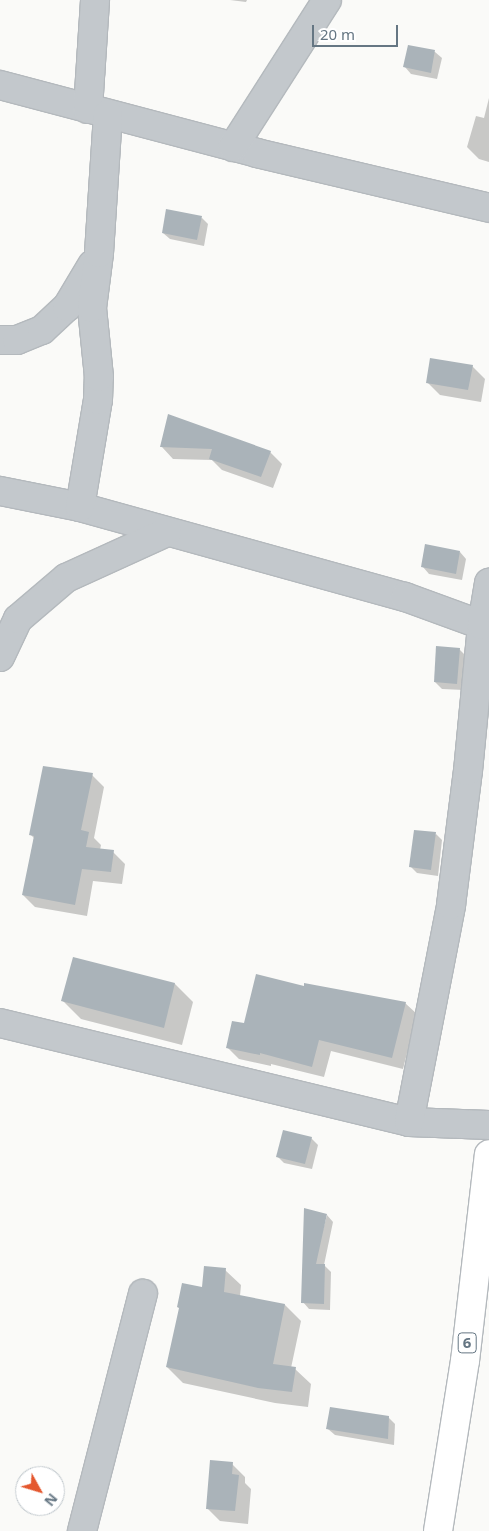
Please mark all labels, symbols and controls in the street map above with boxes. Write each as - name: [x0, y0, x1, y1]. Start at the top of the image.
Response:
- scale bar: [314, 15, 400, 47]
- text: 20 m: [320, 24, 355, 44]
- road number: 6: [457, 1330, 477, 1356]
- north arrow: [15, 1466, 65, 1516]
- text: N: [40, 1490, 62, 1511]

